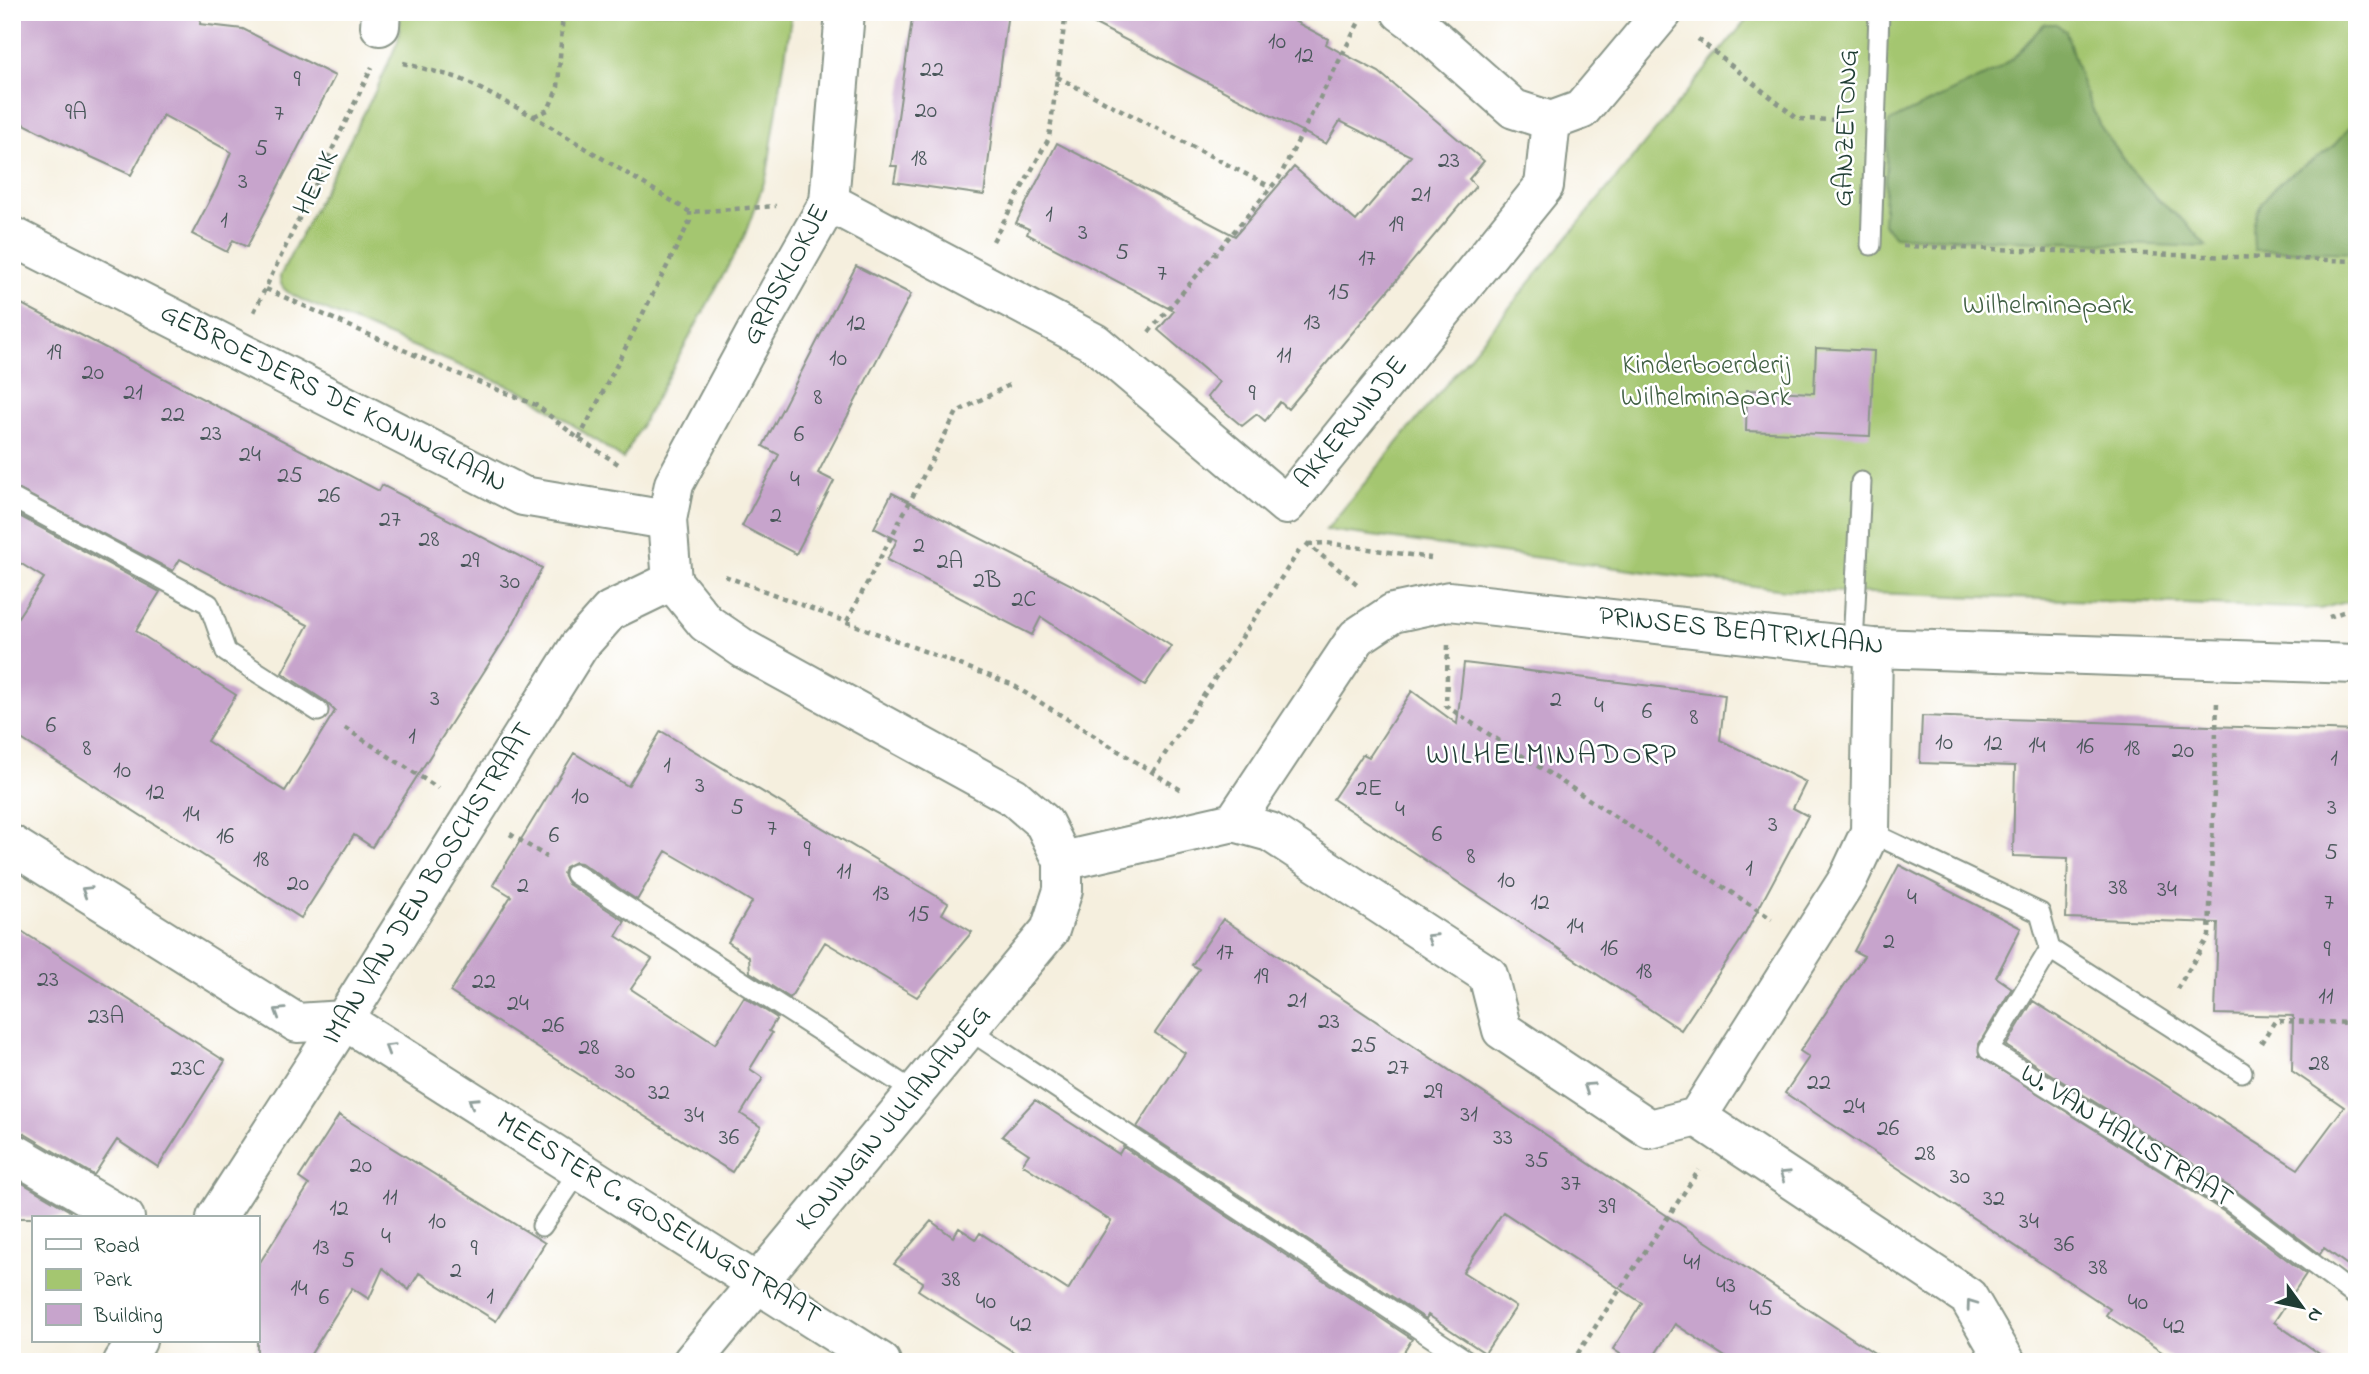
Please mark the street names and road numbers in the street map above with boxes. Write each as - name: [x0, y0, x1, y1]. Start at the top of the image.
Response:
- street label: GANZETONG: [1824, 49, 1870, 207]
- street label: HERIK: [283, 143, 351, 223]
- street label: GRASKLOKJE: [733, 197, 841, 353]
- street label: GEBROEDERS DE KONINGLAAN: [152, 293, 514, 505]
- street label: AKKERWINDE: [1285, 347, 1419, 499]
- street label: PRINSES BEATRIXLAAN: [1596, 597, 1886, 667]
- street label: IMAN VAN DEN BOSCHSTRAAT: [313, 715, 545, 1053]
- street label: KONINGIN JULIANAWEG: [787, 997, 1001, 1241]
- street label: W. VAN HALLSTRAAT: [2011, 1055, 2241, 1219]
- street label: MEESTER C. GOSELINGSTRAAT: [488, 1102, 828, 1336]

